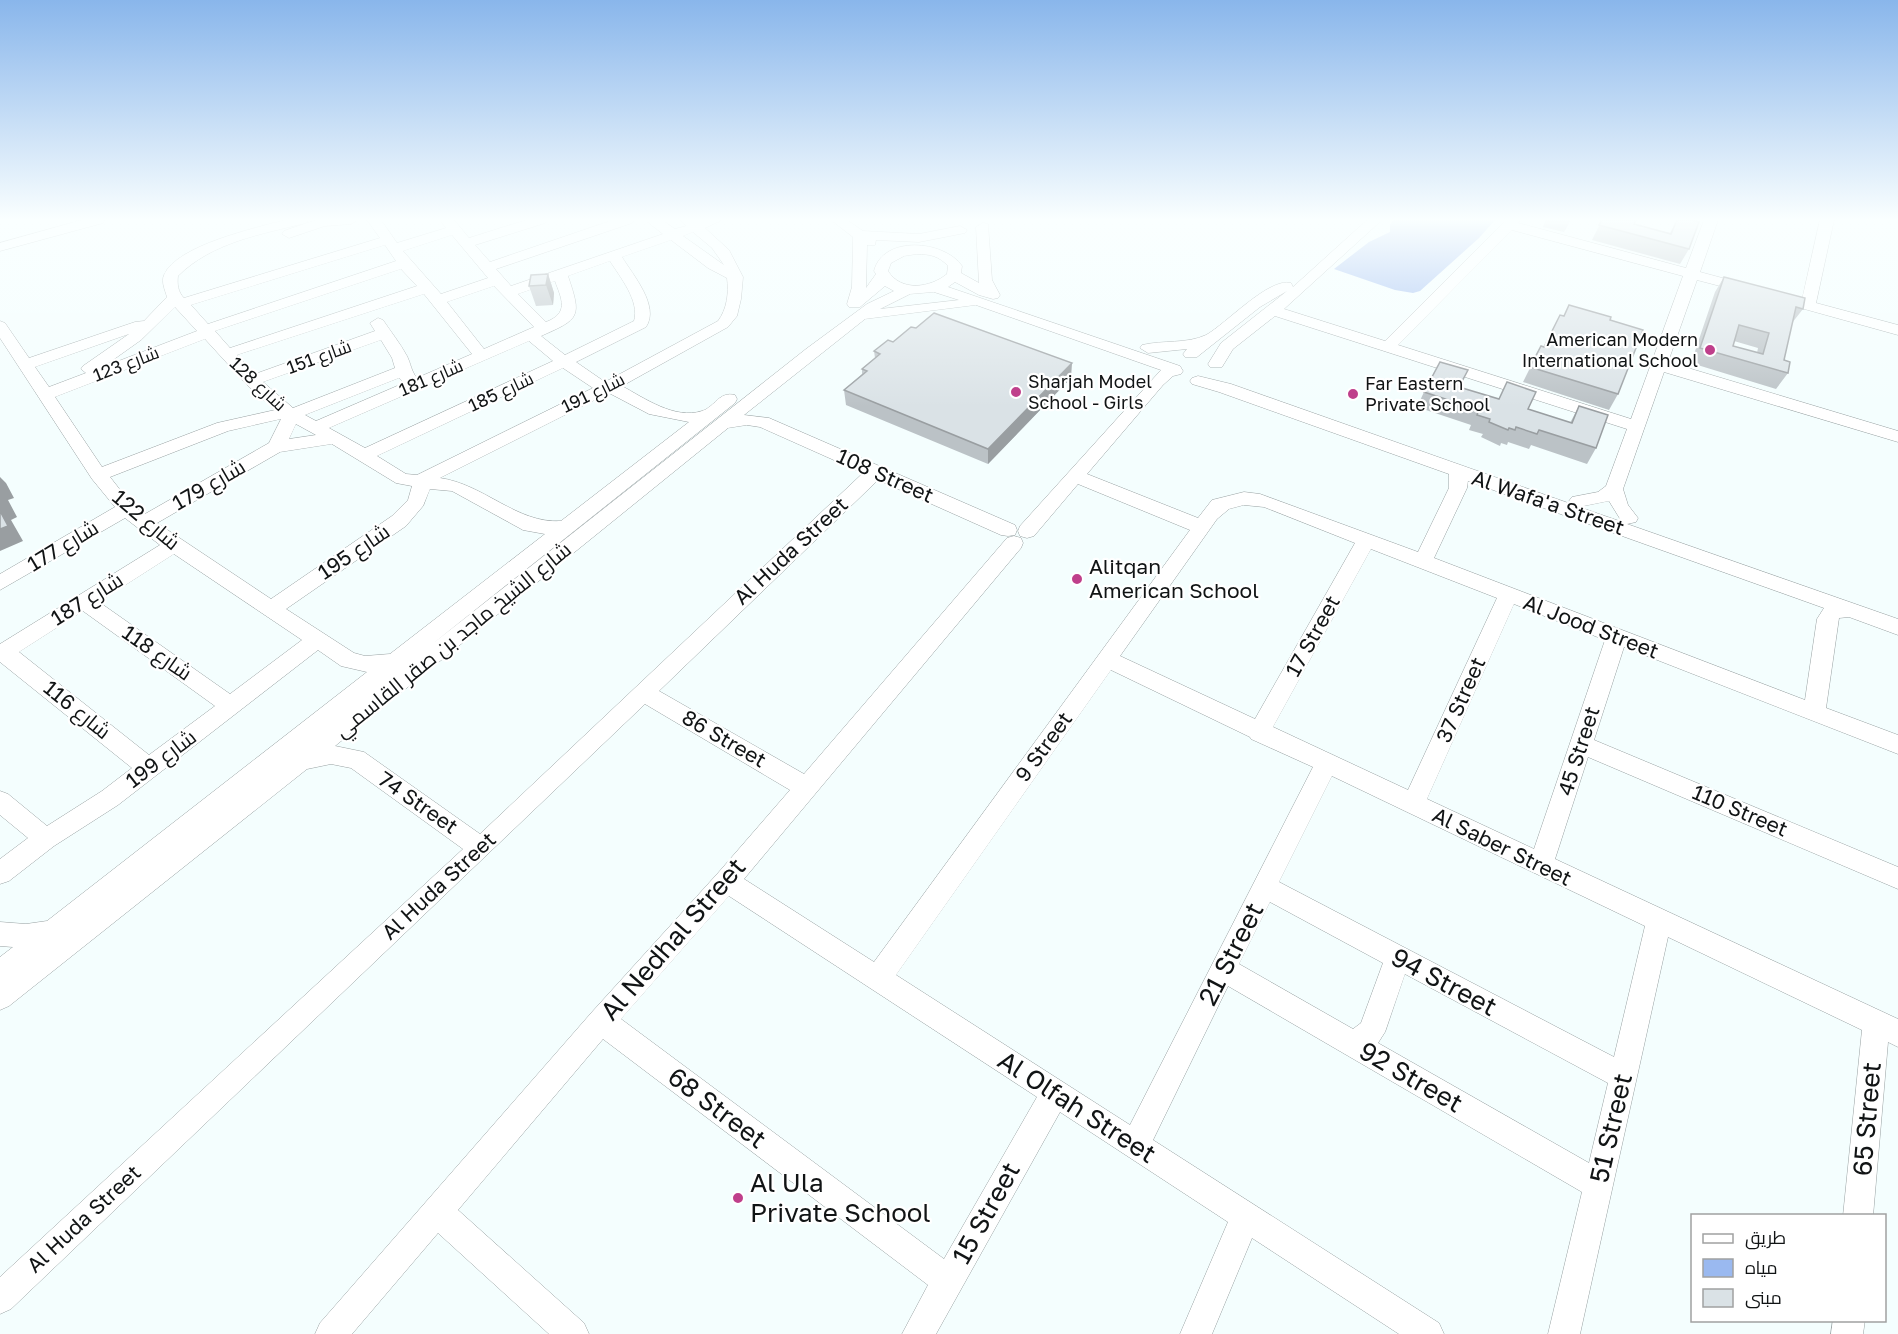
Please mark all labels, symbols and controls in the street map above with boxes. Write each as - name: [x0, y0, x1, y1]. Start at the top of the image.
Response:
- place label: American Modern International School: [1522, 328, 1698, 371]
- street label: شارع 151: [283, 334, 355, 380]
- street label: شارع 123: [89, 340, 163, 388]
- marker: American Modern International School: [1703, 343, 1717, 357]
- street label: شارع 128: [224, 352, 292, 416]
- street label: شارع 181: [395, 354, 467, 402]
- street label: شارع 185: [464, 366, 538, 418]
- street label: شارع 191: [557, 367, 629, 419]
- place label: Sharjah Model School - Girls: [1028, 370, 1152, 413]
- place label: Far Eastern Private School: [1365, 372, 1490, 415]
- marker: Sharjah Model School - Girls: [1009, 385, 1023, 399]
- marker: Far Eastern Private School: [1346, 387, 1360, 401]
- street label: 108 Street: [833, 442, 938, 508]
- street label: شارع 179: [167, 453, 251, 517]
- street label: Al Wafa'a Street: [1469, 464, 1628, 540]
- street label: شارع 122: [106, 483, 186, 557]
- street label: Al Huda Street: [728, 491, 853, 610]
- street label: شارع 177: [22, 514, 104, 578]
- street label: شارع 195: [313, 518, 395, 586]
- street label: شارع الشيخ ماجد بن صقر القاسمي: [329, 536, 578, 746]
- place label: Alitqan American School: [1089, 553, 1259, 603]
- street label: شارع 187: [46, 566, 128, 632]
- marker: Alitqan American School: [1070, 572, 1084, 586]
- street label: Al Jood Street: [1520, 588, 1663, 664]
- street label: 17 Street: [1279, 590, 1345, 681]
- street label: شارع 118: [117, 619, 197, 687]
- street label: 37 Street: [1430, 653, 1490, 746]
- street label: شارع 116: [37, 674, 117, 746]
- street label: 45 Street: [1551, 703, 1605, 799]
- street label: 86 Street: [678, 704, 771, 773]
- street label: 9 Street: [1009, 706, 1077, 786]
- street label: شارع 199: [120, 723, 202, 795]
- street label: 74 Street: [374, 765, 463, 839]
- street label: 110 Street: [1689, 778, 1792, 842]
- street label: Al Saber Street: [1429, 801, 1576, 891]
- street label: Al Huda Street: [376, 826, 501, 945]
- street label: Al Nedhal Street: [594, 851, 752, 1026]
- street label: 21 Street: [1192, 897, 1270, 1010]
- street label: 94 Street: [1386, 941, 1502, 1022]
- street label: 92 Street: [1354, 1035, 1468, 1119]
- street label: Al Olfah Street: [993, 1044, 1162, 1169]
- street label: 68 Street: [662, 1061, 773, 1155]
- street label: 65 Street: [1846, 1061, 1887, 1177]
- street label: 51 Street: [1583, 1070, 1638, 1186]
- street label: 15 Street: [945, 1157, 1026, 1269]
- street label: Al Huda Street: [21, 1159, 146, 1278]
- place label: Al Ula Private School: [750, 1167, 931, 1228]
- marker: Al Ula Private School: [731, 1191, 745, 1205]
- legend: [1691, 1214, 1886, 1322]
- text: طريق: [1745, 1226, 1786, 1250]
- text: مياه: [1745, 1256, 1778, 1278]
- text: مبنى: [1745, 1286, 1782, 1309]

